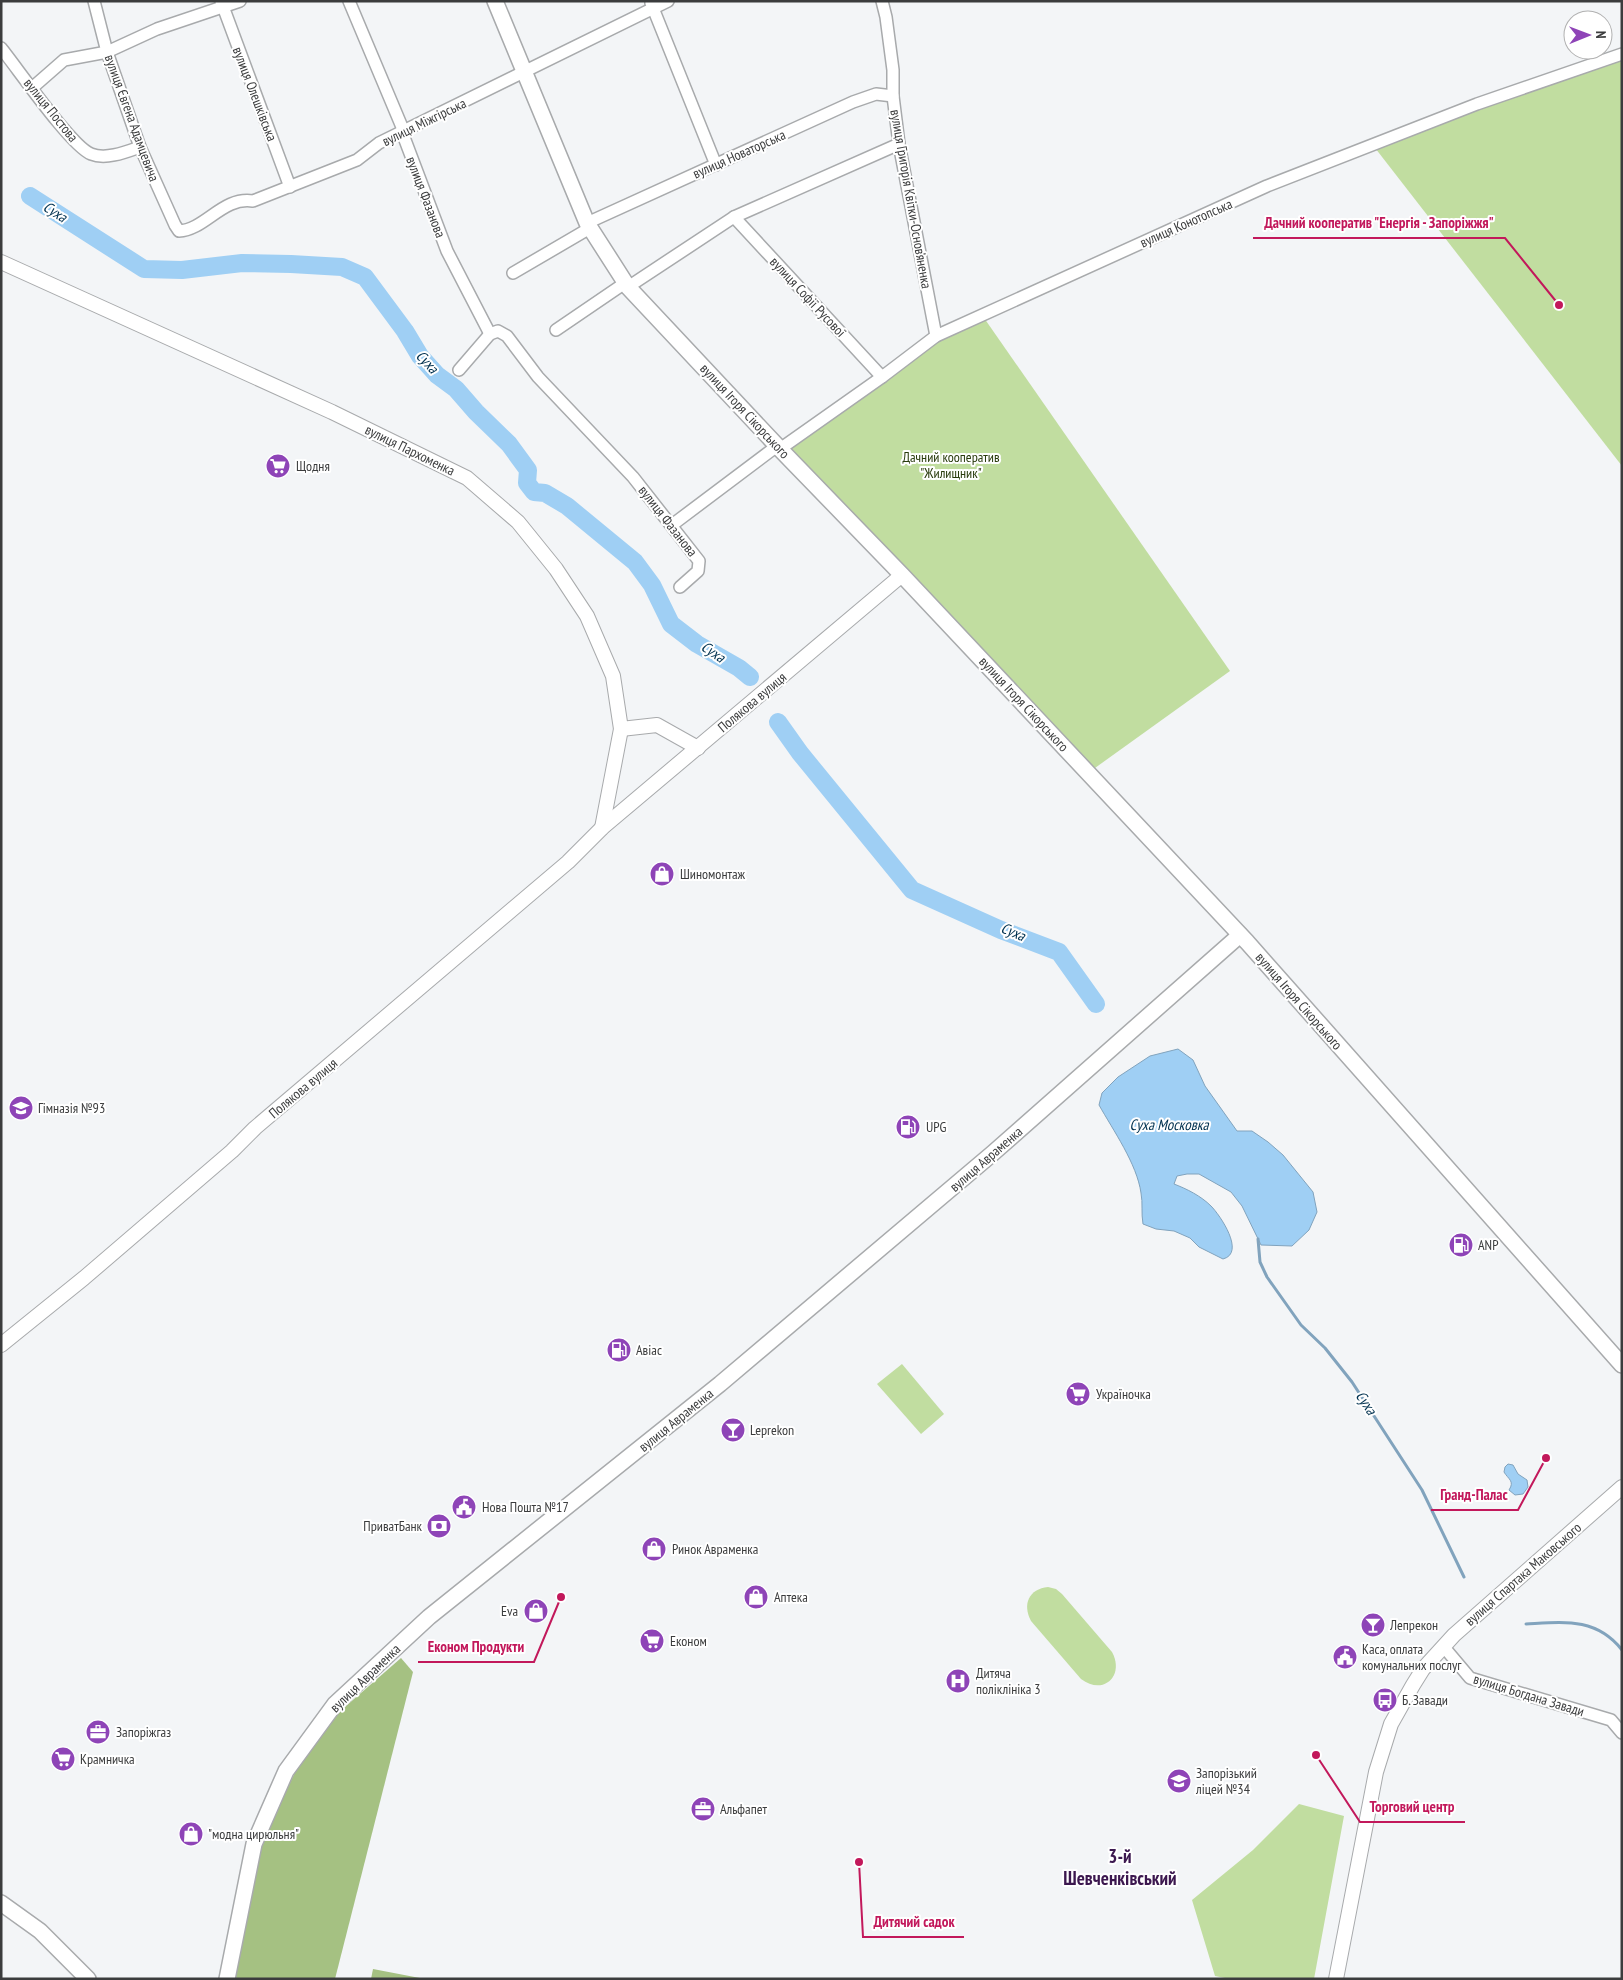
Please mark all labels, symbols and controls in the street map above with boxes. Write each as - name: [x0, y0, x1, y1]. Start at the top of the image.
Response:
- north arrow: [1563, 10, 1613, 60]
- text: N: [1592, 31, 1610, 39]
- street label: вулиця Олешківська: [229, 44, 281, 144]
- street label: вулиця Євгена Адамцевича: [101, 52, 163, 184]
- street label: вулиця Постова: [20, 74, 82, 146]
- street label: вулиця Міжгірська: [379, 94, 469, 150]
- street label: вулиця Григорія Квітки-Основ’яненка: [886, 108, 936, 290]
- street label: вулиця Новаторська: [690, 126, 788, 182]
- street label: вулиця Фазанова: [402, 154, 450, 240]
- street label: вулиця Конотопська: [1137, 195, 1235, 251]
- water label: Суха: [40, 197, 72, 227]
- callout: Дачний кооператив "Енергія - Запоріжжя": [1253, 208, 1505, 238]
- text: Дачний кооператив "Енергія - Запоріжжя": [1264, 213, 1494, 232]
- street label: вулиця Софії Русової: [766, 253, 850, 341]
- water label: Суха: [412, 346, 443, 378]
- street label: вулиця Ігоря Сікорського: [696, 360, 794, 462]
- street label: вулиця Пархоменка: [362, 420, 458, 480]
- park label: Дачний кооператив "Жилищник": [902, 448, 1000, 482]
- supermarket icon: Щодня: [265, 453, 291, 479]
- place label: Щодня: [296, 457, 330, 475]
- street label: вулиця Фазанова: [635, 482, 701, 560]
- water label: Суха: [698, 637, 730, 667]
- street label: вулиця Ігоря Сікорського: [975, 653, 1073, 755]
- street label: Полякова вулиця: [714, 668, 790, 736]
- shop icon: Шиномонтаж: [649, 861, 675, 887]
- place label: Шиномонтаж: [680, 865, 746, 883]
- water label: Суха: [998, 918, 1029, 945]
- street label: вулиця Ігоря Сікорського: [1252, 949, 1346, 1053]
- street label: Полякова вулиця: [265, 1054, 341, 1122]
- school or university icon: Гімназія №93: [8, 1095, 34, 1121]
- place label: Гімназія №93: [38, 1099, 105, 1117]
- fuel station icon: UPG: [895, 1114, 921, 1140]
- water label: Суха Московка: [1129, 1115, 1210, 1134]
- place label: UPG: [926, 1118, 946, 1136]
- street label: вулиця Авраменка: [946, 1122, 1026, 1196]
- fuel station icon: ANP: [1448, 1232, 1474, 1258]
- place label: ANP: [1478, 1236, 1498, 1254]
- fuel station icon: Авіас: [606, 1337, 632, 1363]
- place label: Авіас: [636, 1341, 662, 1359]
- supermarket icon: Україночка: [1065, 1381, 1091, 1407]
- street label: вулиця Авраменка: [635, 1384, 717, 1456]
- place label: Україночка: [1096, 1385, 1151, 1403]
- water label: Суха: [1352, 1387, 1382, 1419]
- bar icon: Leprekon: [720, 1417, 746, 1443]
- place label: Leprekon: [750, 1421, 794, 1439]
- callout: Гранд-Палас: [1431, 1480, 1518, 1510]
- text: Гранд-Палас: [1440, 1485, 1508, 1504]
- public building icon: Нова Пошта №17: [451, 1494, 477, 1520]
- place label: Нова Пошта №17: [482, 1498, 569, 1516]
- bank icon: ПриватБанк: [426, 1513, 452, 1539]
- place label: ПриватБанк: [363, 1517, 423, 1535]
- street label: вулиця Спартака Маковського: [1461, 1519, 1585, 1629]
- shop icon: Ринок Авраменка: [641, 1536, 667, 1562]
- place label: Ринок Авраменка: [672, 1540, 758, 1558]
- shop icon: Аптека: [743, 1584, 769, 1610]
- place label: Аптека: [774, 1588, 808, 1606]
- shop icon: Eva: [523, 1598, 549, 1624]
- place label: Eva: [501, 1602, 518, 1620]
- bar icon: Лепрекон: [1360, 1612, 1386, 1638]
- place label: Лепрекон: [1389, 1616, 1438, 1634]
- supermarket icon: Економ: [639, 1628, 665, 1654]
- callout: Економ Продукти: [418, 1632, 534, 1662]
- place label: Економ: [670, 1632, 707, 1650]
- text: Економ Продукти: [428, 1637, 524, 1656]
- street label: вулиця Авраменка: [326, 1640, 404, 1716]
- place label: Каса, оплата комунальних послуг: [1362, 1640, 1462, 1674]
- public building icon: Каса, оплата комунальних послуг: [1332, 1644, 1358, 1670]
- place label: Дитяча поліклініка 3: [976, 1664, 1041, 1698]
- hospital icon: Дитяча поліклініка 3: [945, 1668, 971, 1694]
- street label: вулиця Богдана Завади: [1471, 1670, 1587, 1720]
- bus stop icon: Б. Завади: [1372, 1687, 1398, 1713]
- place label: Б. Завади: [1402, 1691, 1448, 1709]
- office icon: Запоріжгаз: [85, 1719, 111, 1745]
- place label: Запоріжгаз: [116, 1723, 171, 1741]
- supermarket icon: Крамничка: [50, 1746, 76, 1772]
- place label: Крамничка: [80, 1750, 135, 1768]
- place label: Запорізький ліцей №34: [1195, 1764, 1257, 1798]
- school or university icon: Запорізький ліцей №34: [1166, 1768, 1192, 1794]
- callout: Торговий центр: [1360, 1792, 1465, 1822]
- office icon: Альфапет: [690, 1796, 716, 1822]
- text: Торговий центр: [1370, 1797, 1455, 1816]
- place label: Альфапет: [720, 1800, 767, 1818]
- shop icon: "модна цирюльня": [178, 1821, 204, 1847]
- place label: "модна цирюльня": [208, 1825, 299, 1843]
- district label: 3-й Шевченківський: [1063, 1844, 1177, 1890]
- callout: Дитячий садок: [863, 1907, 964, 1937]
- text: Дитячий садок: [873, 1912, 955, 1931]

